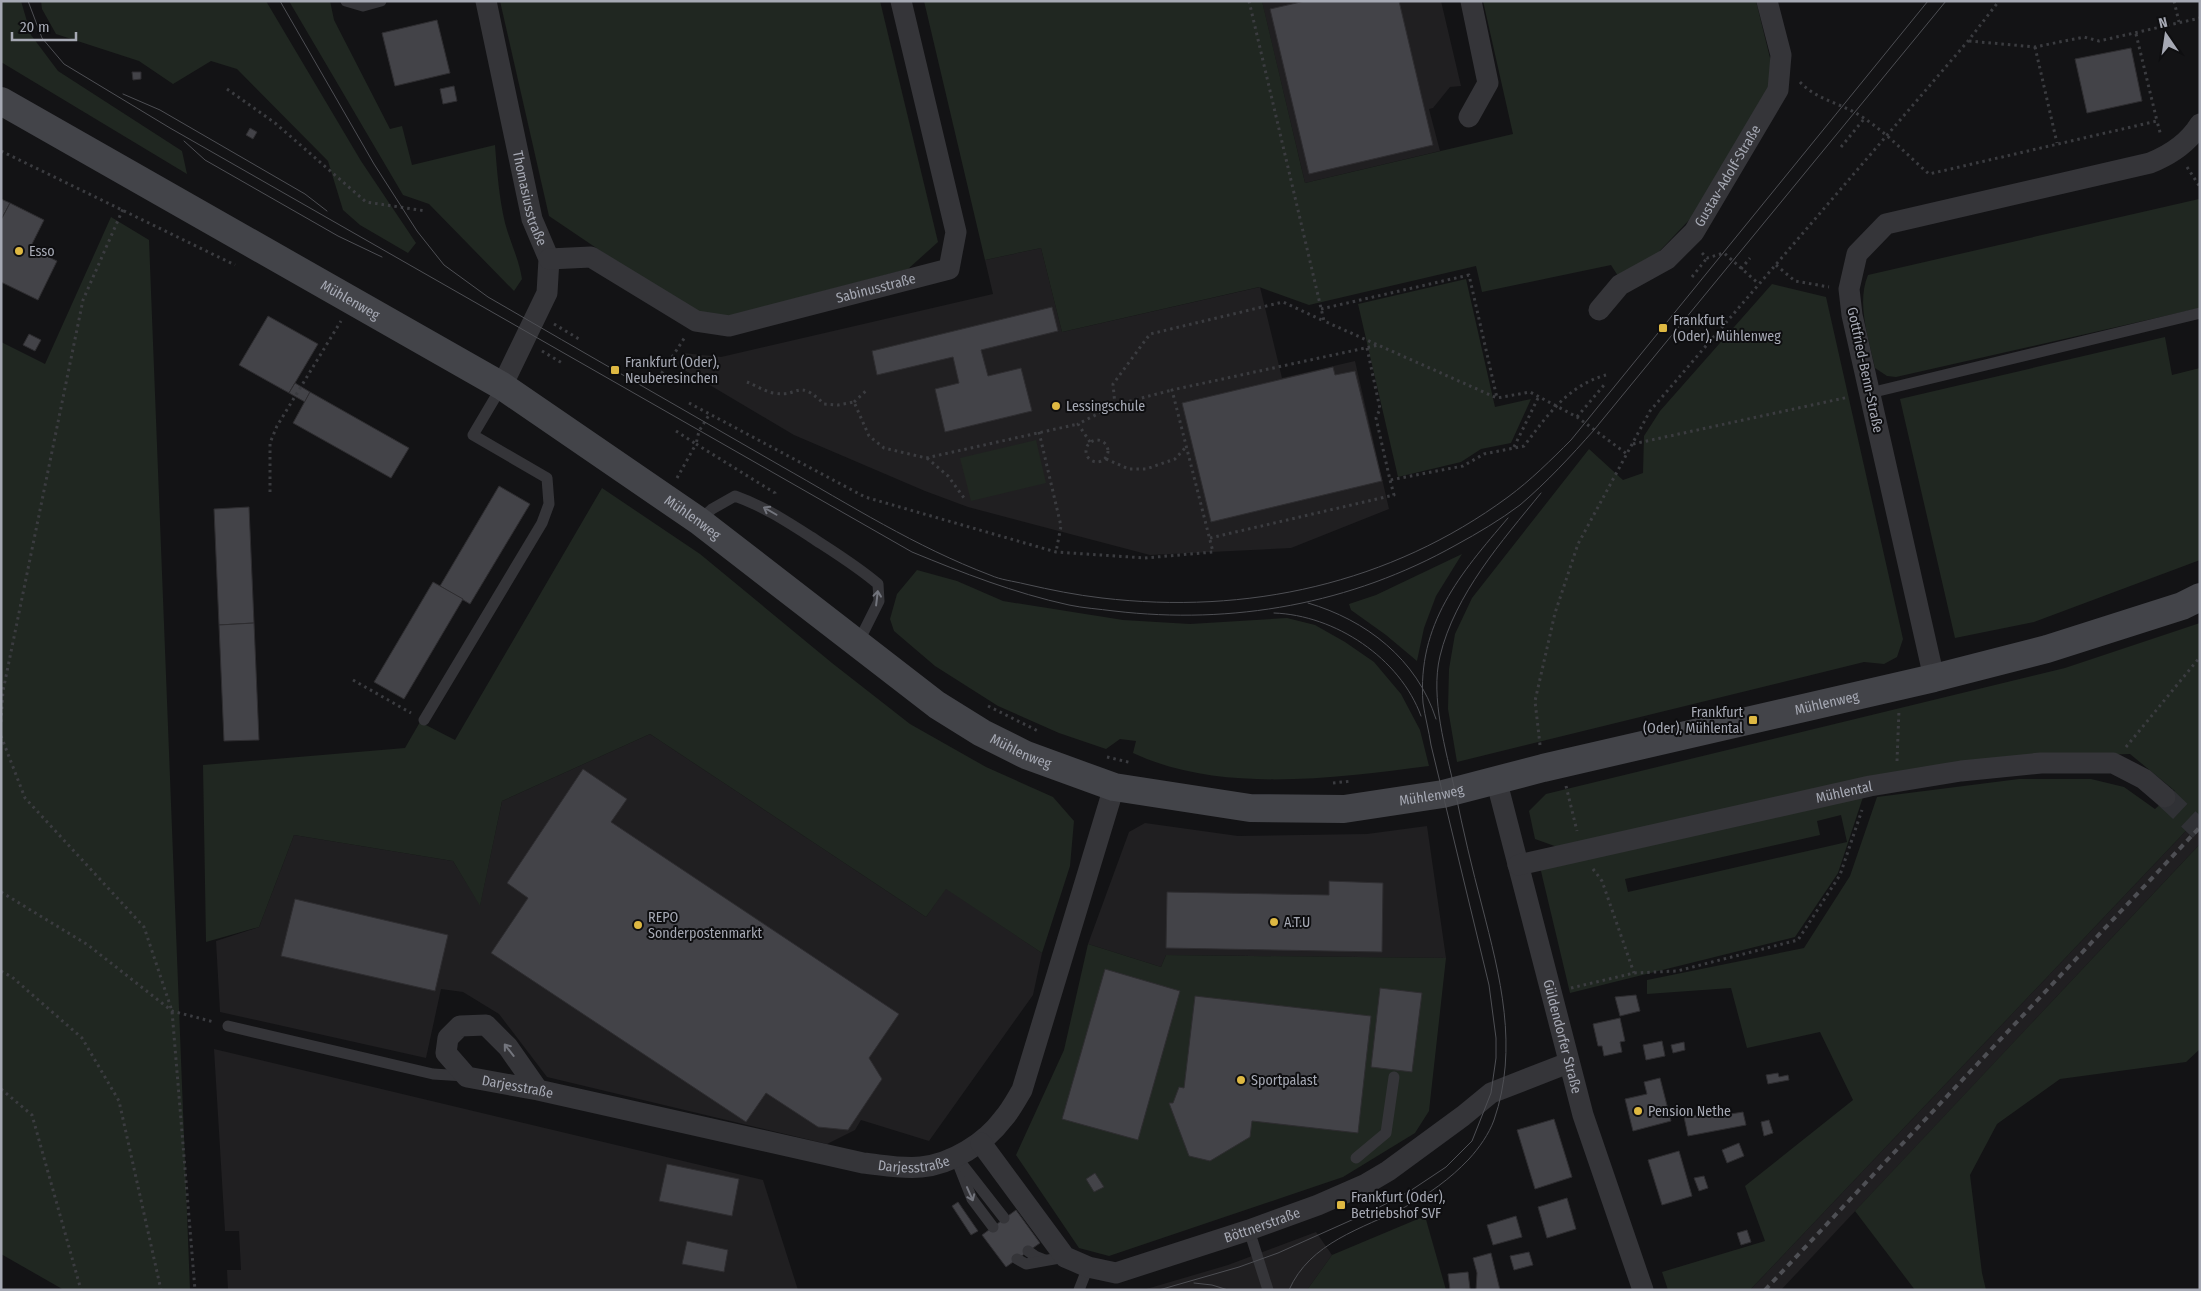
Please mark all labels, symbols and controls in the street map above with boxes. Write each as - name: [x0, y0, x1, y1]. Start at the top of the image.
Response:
- scale bar: [12, 10, 76, 42]
- north arrow: [2141, 10, 2191, 60]
- text: N: [2157, 14, 2169, 32]
- text: 20 m: [20, 18, 50, 36]
- street label: Gustav-Adolf-Straße: [1691, 122, 1764, 230]
- street label: Thomasiusstraße: [509, 149, 551, 248]
- place label: Esso: [29, 243, 55, 260]
- marker: Esso: [13, 245, 25, 257]
- street label: Sabinusstraße: [834, 269, 918, 306]
- street label: Mühlenweg: [318, 276, 383, 324]
- street label: Gottfried-Benn-Straße: [1843, 306, 1887, 434]
- place label: Frankfurt (Oder), Mühlenweg: [1673, 312, 1781, 345]
- marker: Frankfurt (Oder), Mühlenweg: [1657, 322, 1669, 334]
- place label: Frankfurt (Oder), Neuberesinchen: [625, 354, 720, 387]
- marker: Frankfurt (Oder), Neuberesinchen: [609, 364, 621, 376]
- place label: Lessingschule: [1066, 398, 1145, 415]
- marker: Lessingschule: [1050, 400, 1062, 412]
- street label: Mühlenweg: [661, 491, 725, 544]
- one-way arrow: [763, 505, 777, 515]
- one-way arrow: [872, 591, 882, 607]
- street label: Mühlenweg: [1793, 687, 1861, 718]
- place label: Frankfurt (Oder), Mühlental: [1643, 704, 1743, 737]
- marker: Frankfurt (Oder), Mühlental: [1747, 714, 1759, 726]
- street label: Mühlenweg: [987, 730, 1054, 772]
- street label: Mühlental: [1814, 777, 1874, 806]
- street label: Mühlenweg: [1398, 780, 1466, 809]
- place label: REPO Sonderpostenmarkt: [648, 909, 762, 942]
- place label: A.T.U: [1284, 914, 1310, 931]
- marker: A.T.U: [1268, 916, 1280, 928]
- marker: REPO Sonderpostenmarkt: [632, 919, 644, 931]
- street label: Güldendorfer Straße: [1540, 978, 1586, 1095]
- one-way arrow: [504, 1044, 515, 1057]
- street label: Darjesstraße: [481, 1071, 555, 1102]
- place label: Sportpalast: [1251, 1072, 1318, 1089]
- marker: Sportpalast: [1235, 1074, 1247, 1086]
- place label: Pension Nethe: [1648, 1103, 1731, 1120]
- marker: Pension Nethe: [1632, 1105, 1644, 1117]
- street label: Darjesstraße: [877, 1152, 952, 1176]
- one-way arrow: [966, 1186, 976, 1201]
- place label: Frankfurt (Oder), Betriebshof SVF: [1351, 1189, 1446, 1222]
- marker: Frankfurt (Oder), Betriebshof SVF: [1335, 1199, 1347, 1211]
- street label: Böttnerstraße: [1222, 1204, 1302, 1246]

